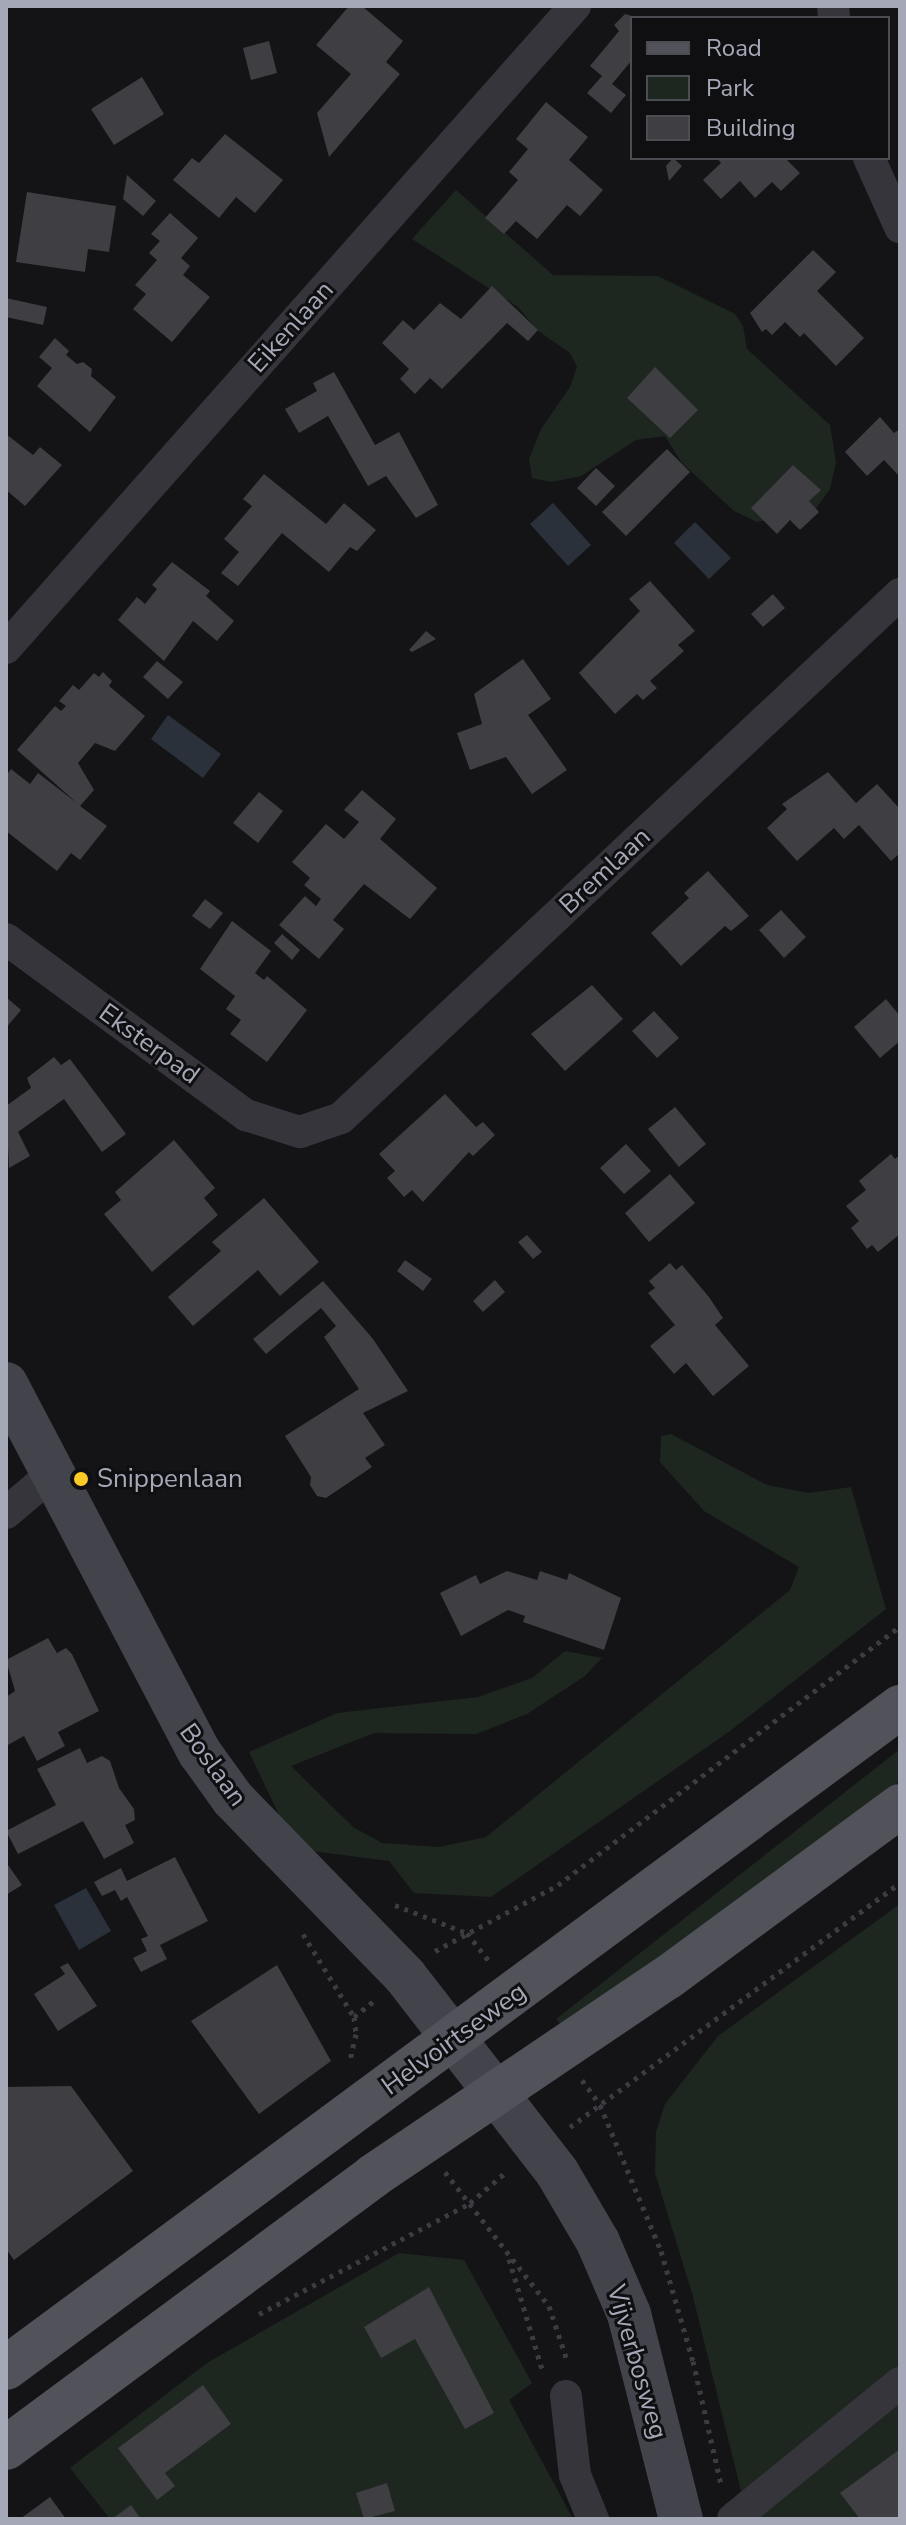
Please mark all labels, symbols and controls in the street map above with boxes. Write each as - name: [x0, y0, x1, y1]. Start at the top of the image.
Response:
- legend: [630, 16, 890, 160]
- text: Road: [706, 32, 762, 64]
- text: Park: [706, 72, 754, 104]
- text: Building: [706, 112, 796, 144]
- street label: Eikenlaan: [242, 275, 340, 379]
- street label: Bremlaan: [553, 821, 657, 921]
- street label: Eksterpad: [93, 997, 205, 1091]
- place label: Snippenlaan: [97, 1463, 243, 1495]
- marker: Snippenlaan: [72, 1470, 90, 1488]
- street label: Boslaan: [173, 1718, 253, 1812]
- street label: Helvoirtseweg: [376, 1976, 532, 2102]
- street label: Vijverbosweg: [600, 2281, 674, 2443]

